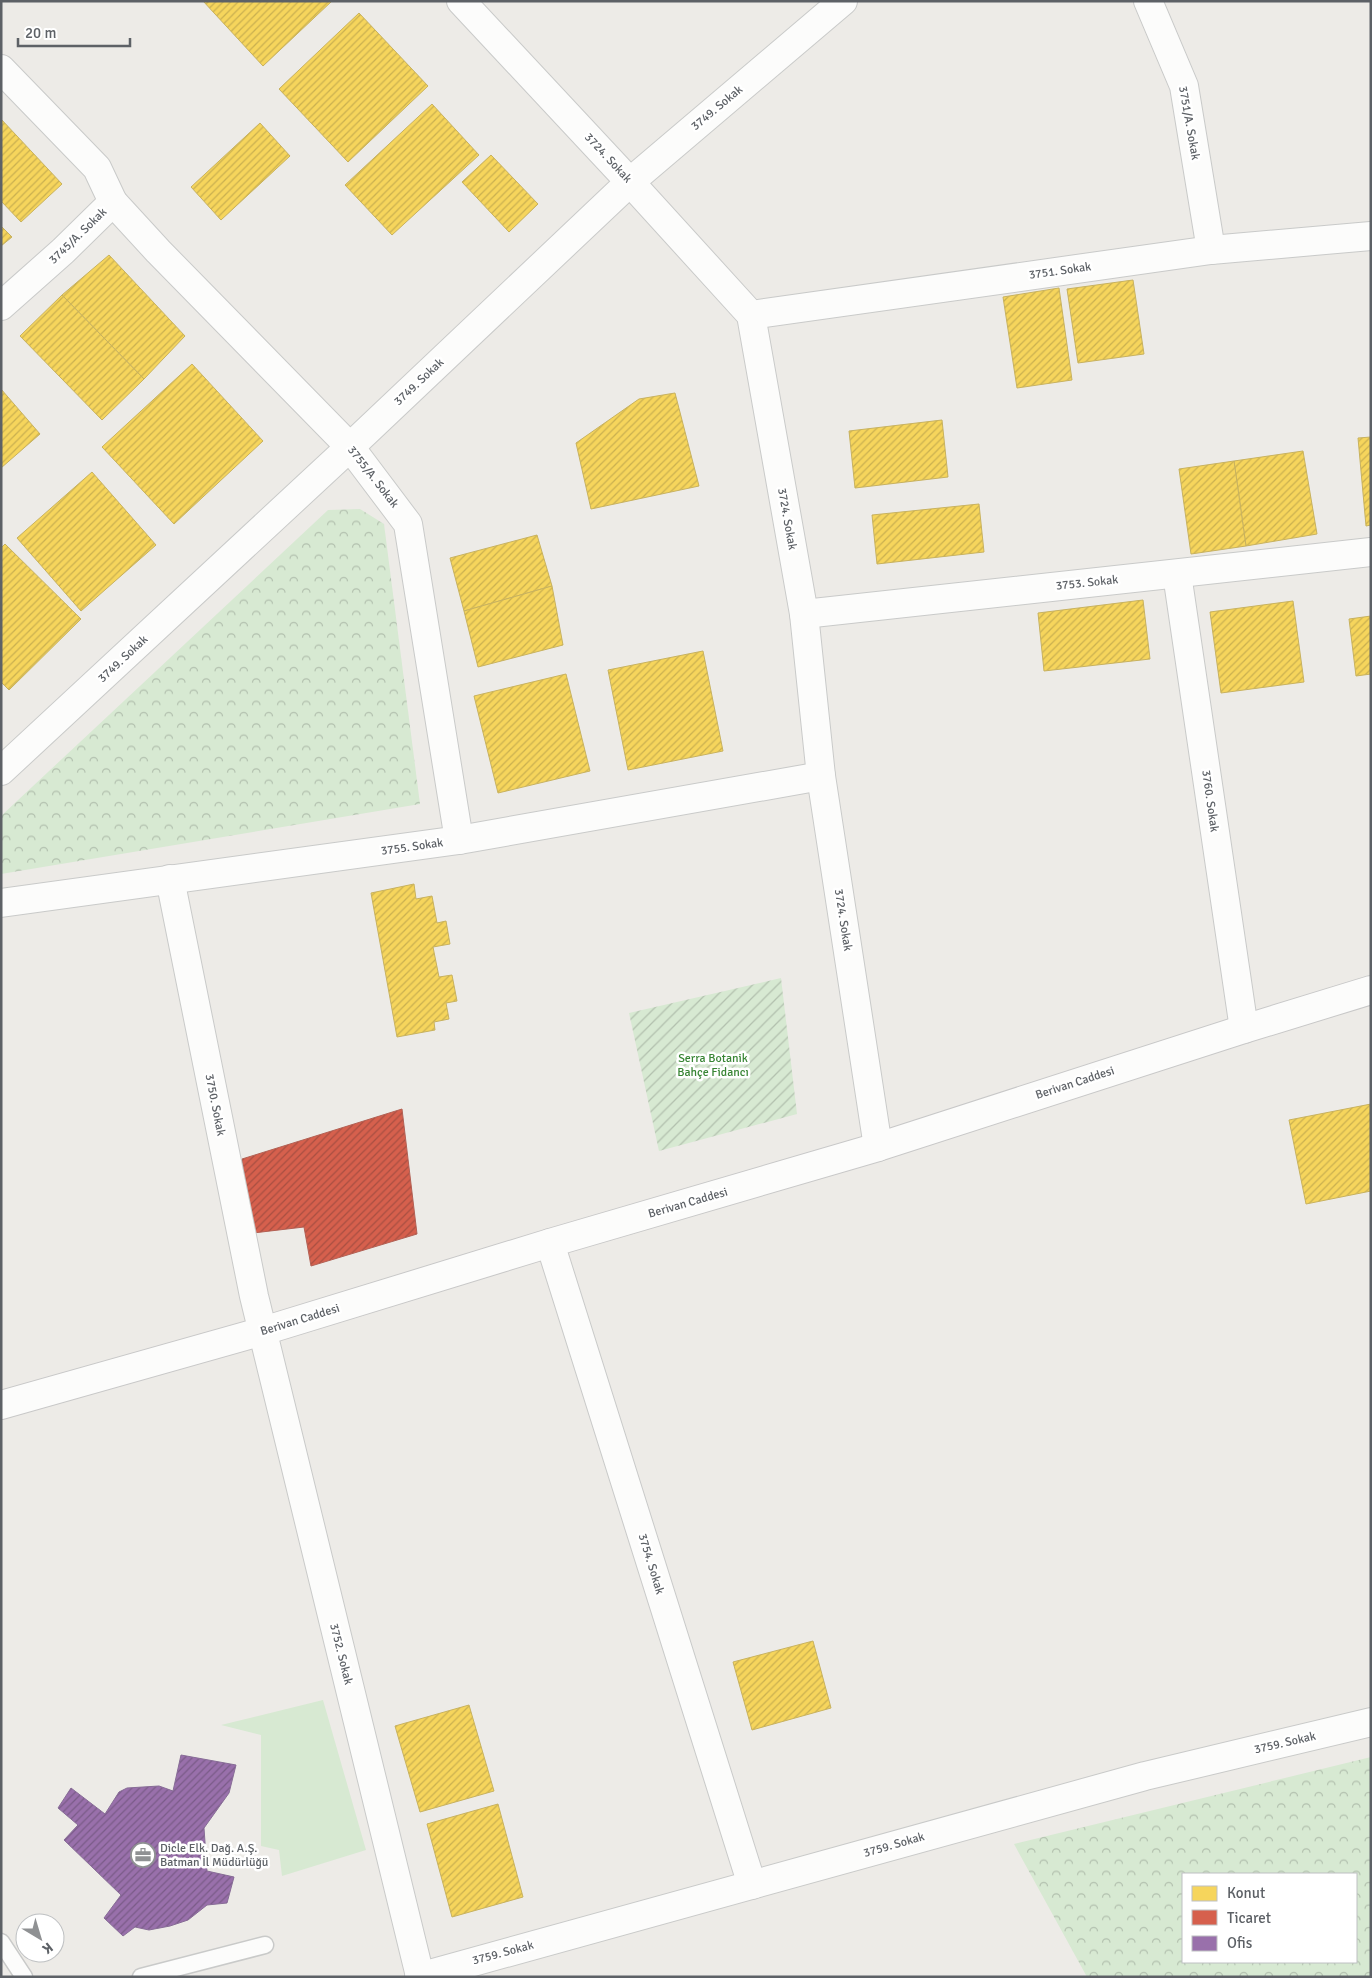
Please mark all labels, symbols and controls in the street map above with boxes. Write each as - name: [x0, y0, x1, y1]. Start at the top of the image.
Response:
- scale bar: [18, 15, 130, 47]
- text: 20 m: [25, 24, 56, 42]
- street label: 3749. Sokak: [688, 82, 746, 134]
- street label: 3751/A. Sokak: [1175, 85, 1203, 161]
- street label: 3724. Sokak: [581, 130, 635, 186]
- street label: 3745/A. Sokak: [46, 205, 110, 267]
- street label: 3751. Sokak: [1028, 259, 1092, 283]
- street label: 3749. Sokak: [391, 355, 447, 409]
- street label: 3755/A. Sokak: [344, 443, 402, 511]
- street label: 3724. Sokak: [774, 487, 800, 551]
- street label: 3753. Sokak: [1055, 572, 1119, 594]
- street label: 3749. Sokak: [95, 632, 151, 686]
- street label: 3760. Sokak: [1198, 769, 1222, 833]
- street label: 3755. Sokak: [380, 835, 444, 859]
- street label: 3724. Sokak: [831, 888, 855, 952]
- park label: Serra Botanik Bahçe Fidancı: [677, 1051, 749, 1080]
- street label: Berivan Caddesi: [1034, 1063, 1116, 1103]
- street label: 3750. Sokak: [202, 1073, 228, 1137]
- street label: Berivan Caddesi: [646, 1184, 730, 1222]
- street label: Berivan Caddesi: [259, 1301, 341, 1339]
- street label: 3754. Sokak: [635, 1532, 667, 1596]
- street label: 3752. Sokak: [326, 1622, 356, 1686]
- street label: 3759. Sokak: [1253, 1729, 1317, 1757]
- street label: 3759. Sokak: [862, 1829, 926, 1861]
- place label: Dicle Elk. Dağ. A.Ş. Batman İl Müdürlüğü: [160, 1841, 268, 1870]
- office icon: Dicle Elk. Dağ. A.Ş. Batman İl Müdürlüğü: [130, 1842, 156, 1868]
- legend: [1182, 1873, 1357, 1963]
- text: Konut: [1227, 1884, 1265, 1902]
- text: Ticaret: [1227, 1909, 1271, 1927]
- north arrow: [15, 1913, 65, 1963]
- text: Ofis: [1227, 1934, 1253, 1952]
- text: K: [39, 1938, 56, 1957]
- street label: 3759. Sokak: [471, 1938, 535, 1968]

